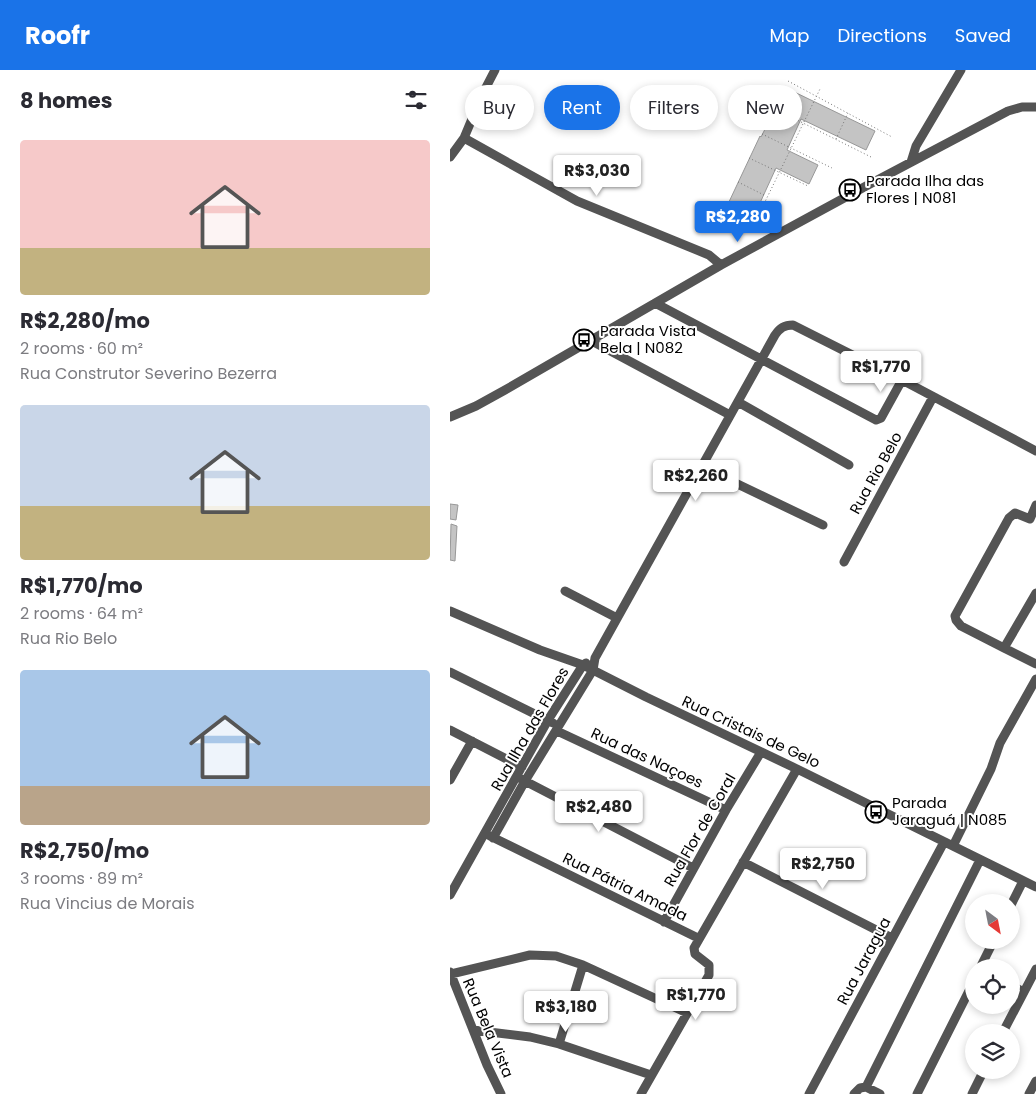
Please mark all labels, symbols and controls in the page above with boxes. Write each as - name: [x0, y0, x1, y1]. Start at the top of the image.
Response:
- text: Roofr: [25, 19, 90, 52]
- text: Map: [770, 23, 809, 48]
- text: Directions: [837, 23, 927, 48]
- text: Saved: [955, 23, 1011, 48]
- chip: Buy: [465, 85, 534, 130]
- chip: Rent: [544, 85, 620, 130]
- chip: Filters: [630, 85, 718, 130]
- chip: New: [728, 85, 802, 130]
- text: 8 homes: [20, 86, 112, 115]
- icon: filters: [402, 86, 430, 114]
- pin: R$3,030: [551, 154, 643, 197]
- text: R$3,030: [564, 159, 630, 182]
- place label: Parada Ilha das Flores | N081: [866, 170, 984, 208]
- icon: home: [180, 172, 270, 262]
- bus stop icon: Parada Ilha das Flores | N081: [838, 178, 862, 202]
- pin: R$2,280: [692, 200, 784, 243]
- text: R$2,280: [706, 205, 770, 228]
- text: R$2,280/mo: [20, 306, 150, 335]
- place label: Parada Vista Bela | N082: [600, 320, 696, 358]
- bus stop icon: Parada Vista Bela | N082: [572, 328, 596, 352]
- text: 2 rooms · 60 m²: [20, 337, 143, 360]
- pin: R$1,770: [835, 350, 927, 393]
- text: R$1,770: [851, 355, 911, 378]
- text: Rua Construtor Severino Bezerra: [20, 362, 277, 385]
- street label: Rua Rio Belo: [844, 428, 907, 518]
- icon: home: [180, 437, 270, 527]
- pin: R$2,260: [650, 460, 742, 502]
- text: R$2,260: [664, 464, 728, 487]
- text: R$1,770/mo: [20, 571, 143, 600]
- text: 2 rooms · 64 m²: [20, 602, 143, 625]
- text: Rua Rio Belo: [20, 627, 117, 650]
- street label: Rua Ilha das Flores: [486, 663, 574, 794]
- street label: Rua Cristais de Gelo: [679, 690, 824, 773]
- icon: home: [180, 702, 270, 792]
- street label: Rua das Naçoes: [588, 722, 707, 793]
- street label: Rua Flor de Coral: [659, 769, 741, 890]
- pin: R$2,480: [553, 790, 645, 833]
- place label: Parada Jaraguá | N085: [892, 792, 1007, 830]
- text: R$2,480: [566, 795, 632, 818]
- bus stop icon: Parada Jaraguá | N085: [864, 800, 888, 824]
- text: R$2,750/mo: [20, 836, 149, 865]
- street label: Rua Pátria Amada: [559, 847, 691, 926]
- pin: R$2,750: [777, 848, 869, 890]
- text: R$2,750: [791, 852, 855, 875]
- text: 3 rooms · 89 m²: [20, 867, 143, 890]
- text: Rua Vincius de Morais: [20, 892, 195, 915]
- north arrow: [965, 894, 1020, 949]
- map controls: [965, 894, 1020, 1079]
- street label: Rua Jaragua: [832, 913, 895, 1008]
- button: locate: [965, 959, 1020, 1014]
- street label: Rua Bela Vista: [458, 975, 519, 1081]
- pin: R$1,770: [650, 978, 742, 1021]
- text: R$1,770: [666, 983, 726, 1006]
- pin: R$3,180: [520, 990, 612, 1033]
- text: R$3,180: [535, 995, 597, 1018]
- button: layers: [965, 1024, 1020, 1079]

